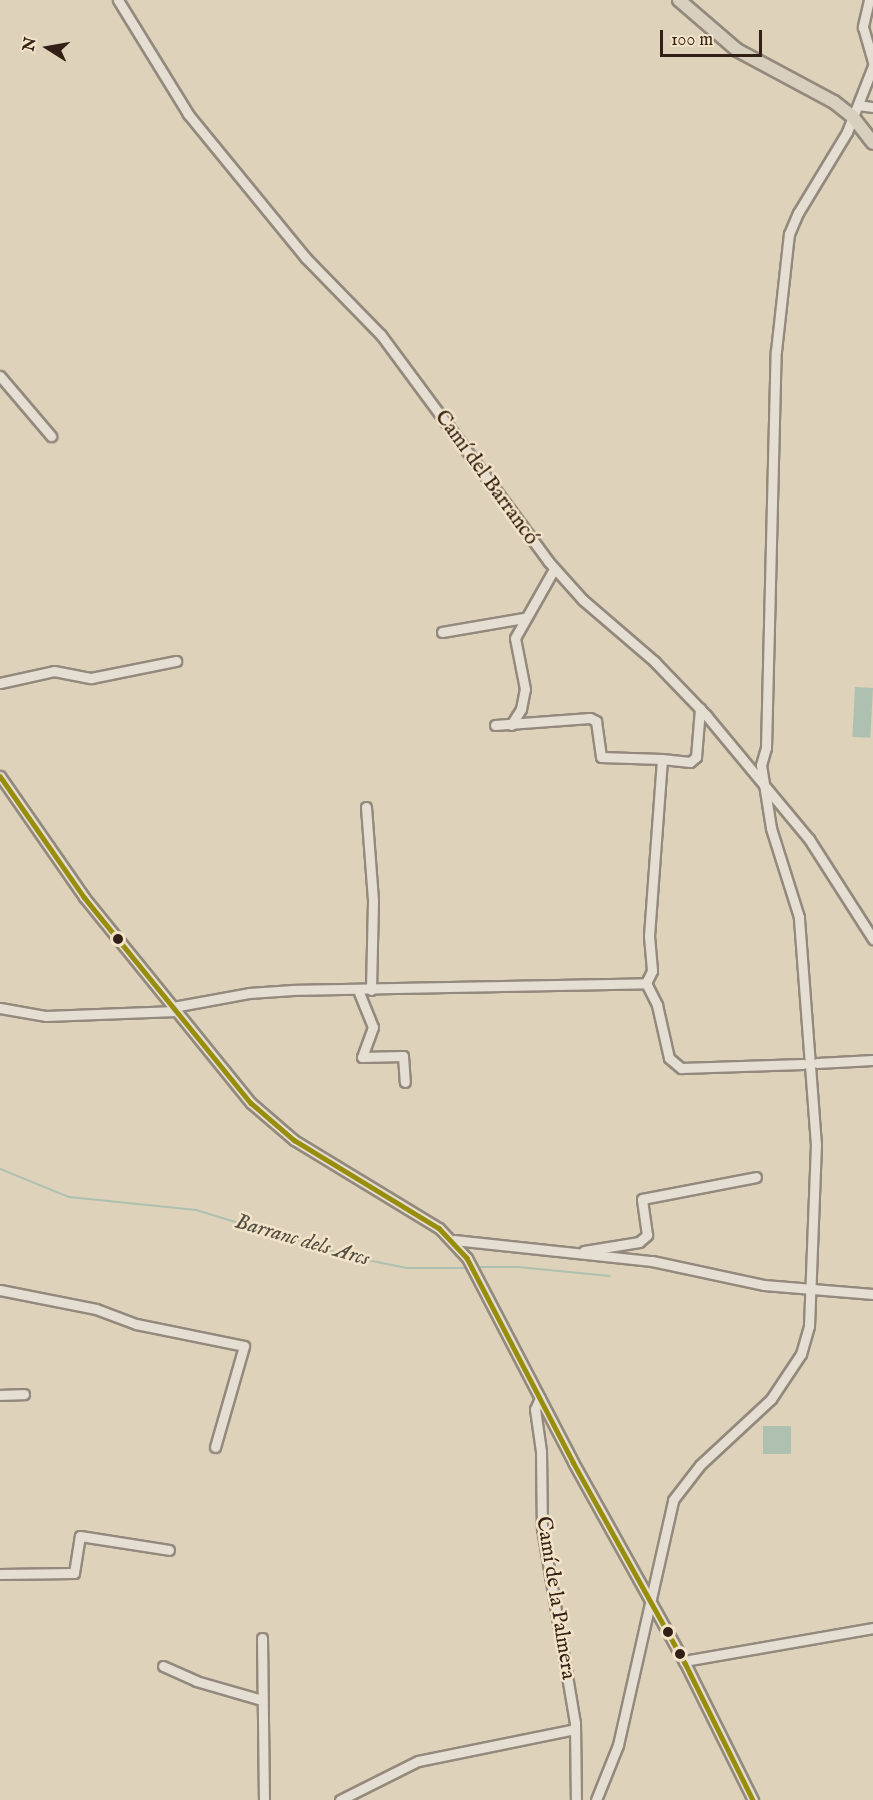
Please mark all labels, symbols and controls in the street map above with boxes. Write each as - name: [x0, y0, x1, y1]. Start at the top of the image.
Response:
- north arrow: [18, 18, 78, 78]
- scale bar: [663, 18, 765, 56]
- text: 100 m: [671, 29, 713, 52]
- text: N: [19, 36, 41, 53]
- street label: Camí del Barrancó: [429, 406, 543, 550]
- unlabelled marker: [112, 933, 124, 945]
- water label: Barranc dels Arcs: [232, 1209, 372, 1273]
- street label: Camí de la Palmera: [530, 1515, 580, 1681]
- unlabelled marker: [662, 1626, 674, 1638]
- unlabelled marker: [674, 1648, 686, 1660]

